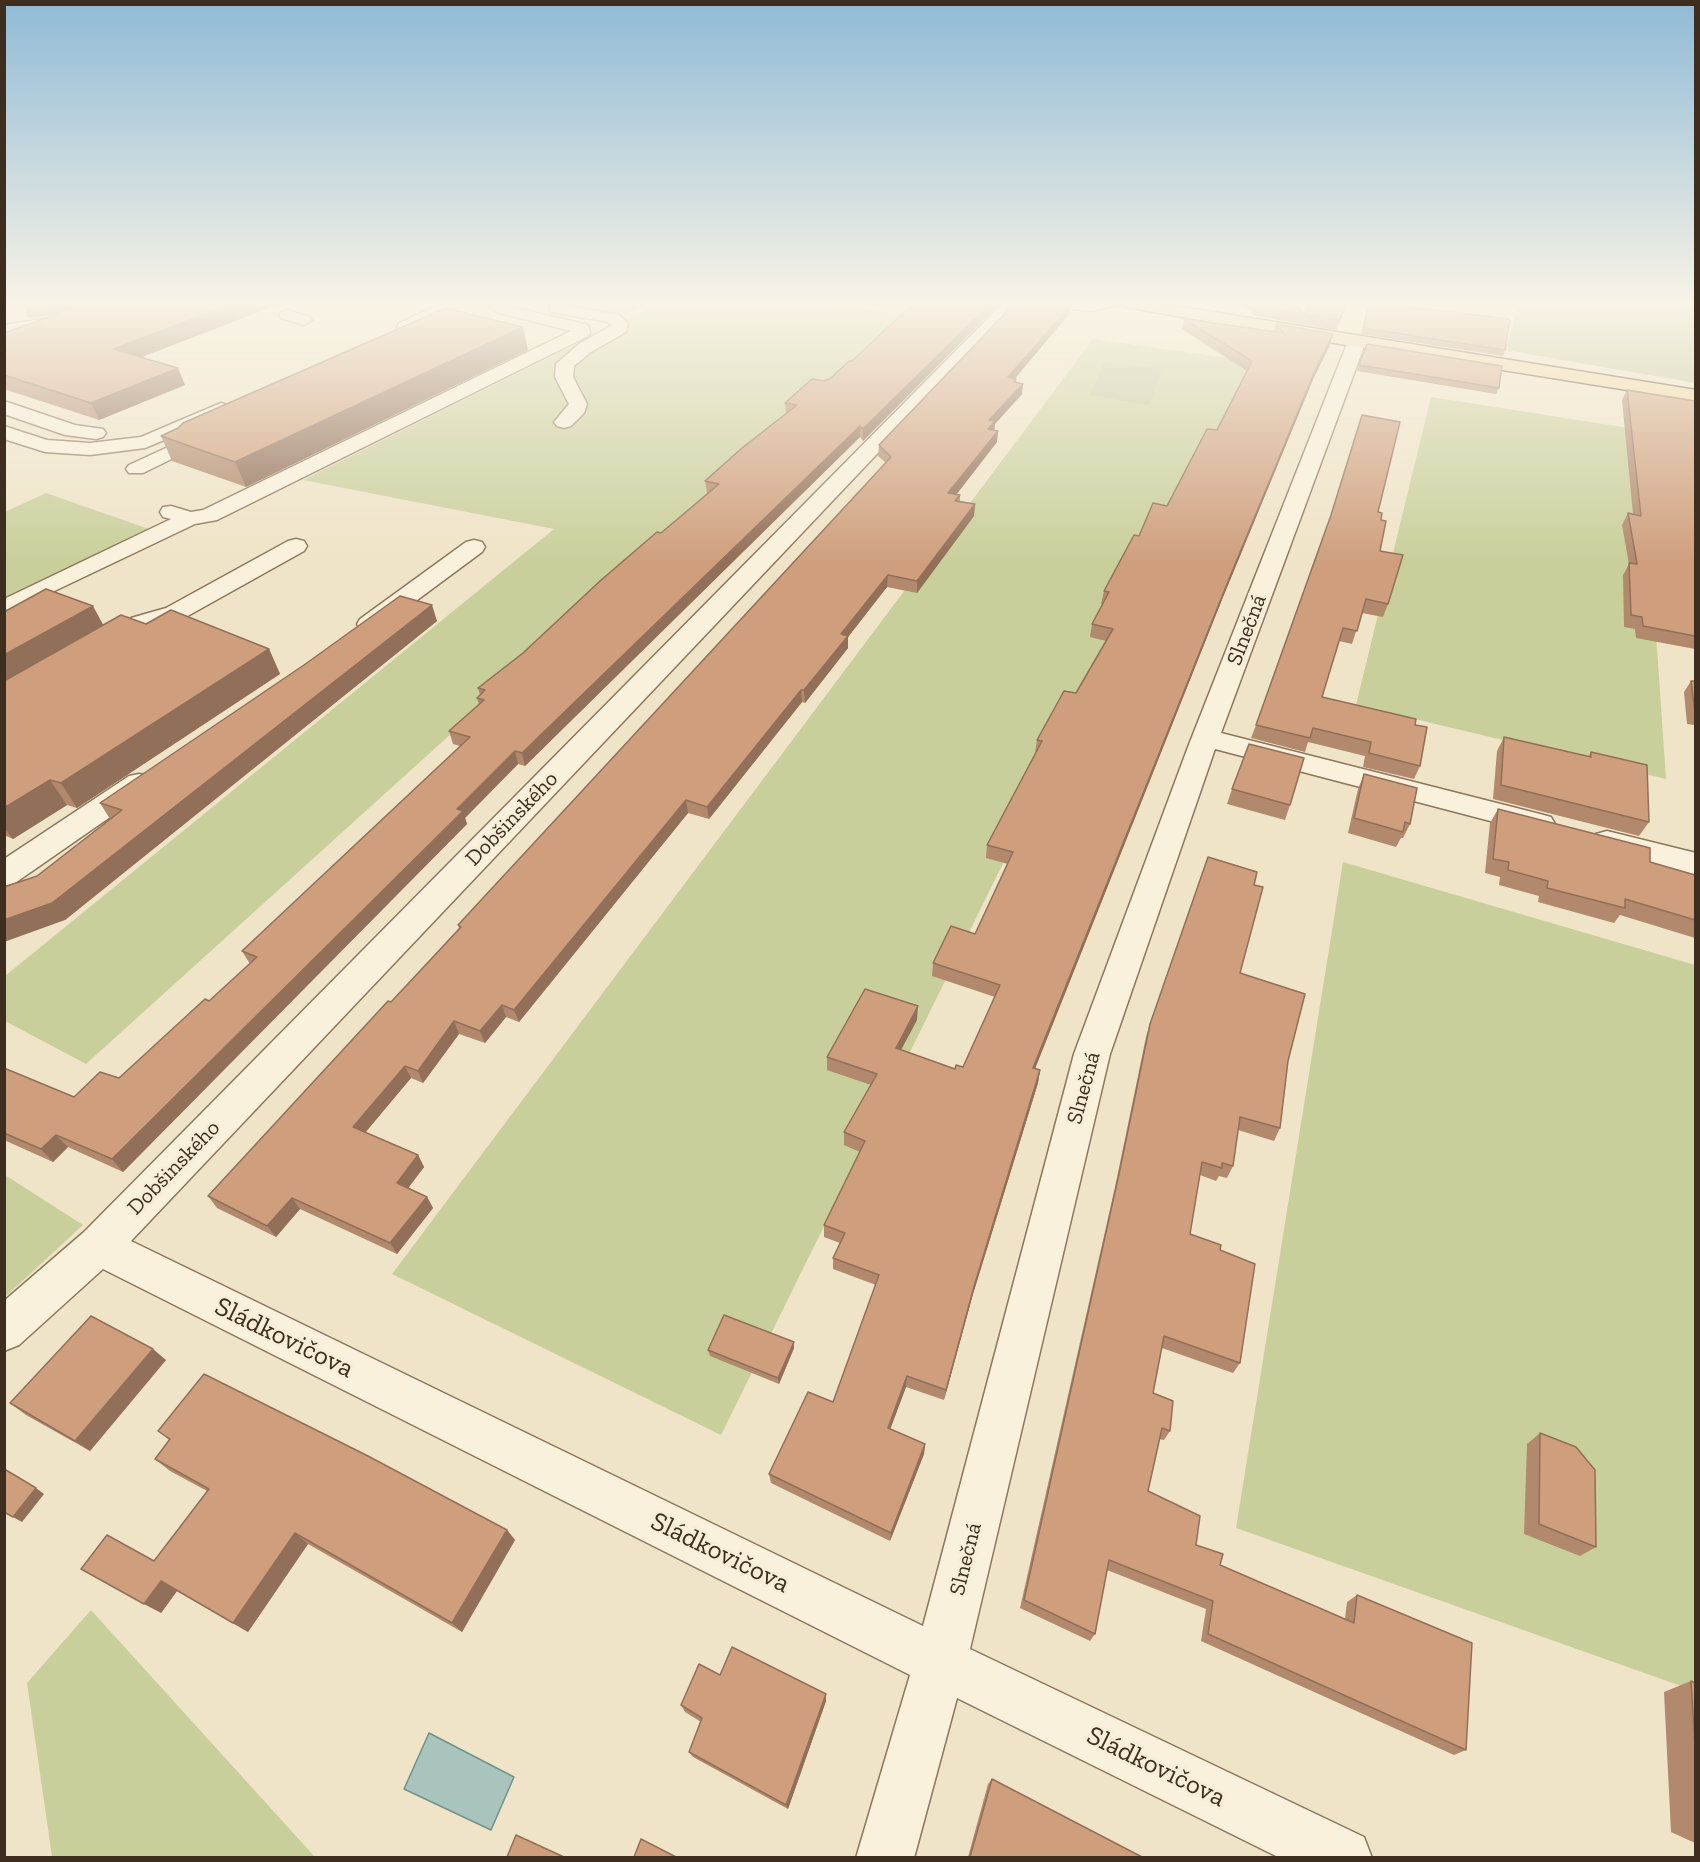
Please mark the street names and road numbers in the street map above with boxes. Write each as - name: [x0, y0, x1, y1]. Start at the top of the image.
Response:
- street label: Slnečná: [1221, 591, 1273, 669]
- street label: Dobšinského: [460, 766, 564, 872]
- street label: Slnečná: [1062, 1049, 1106, 1127]
- street label: Dobšinského: [122, 1115, 226, 1221]
- street label: Sládkovičova: [209, 1290, 359, 1386]
- street label: Sládkovičova: [645, 1505, 795, 1601]
- street label: Slnečná: [944, 1520, 988, 1598]
- street label: Sládkovičova: [1081, 1719, 1231, 1815]

